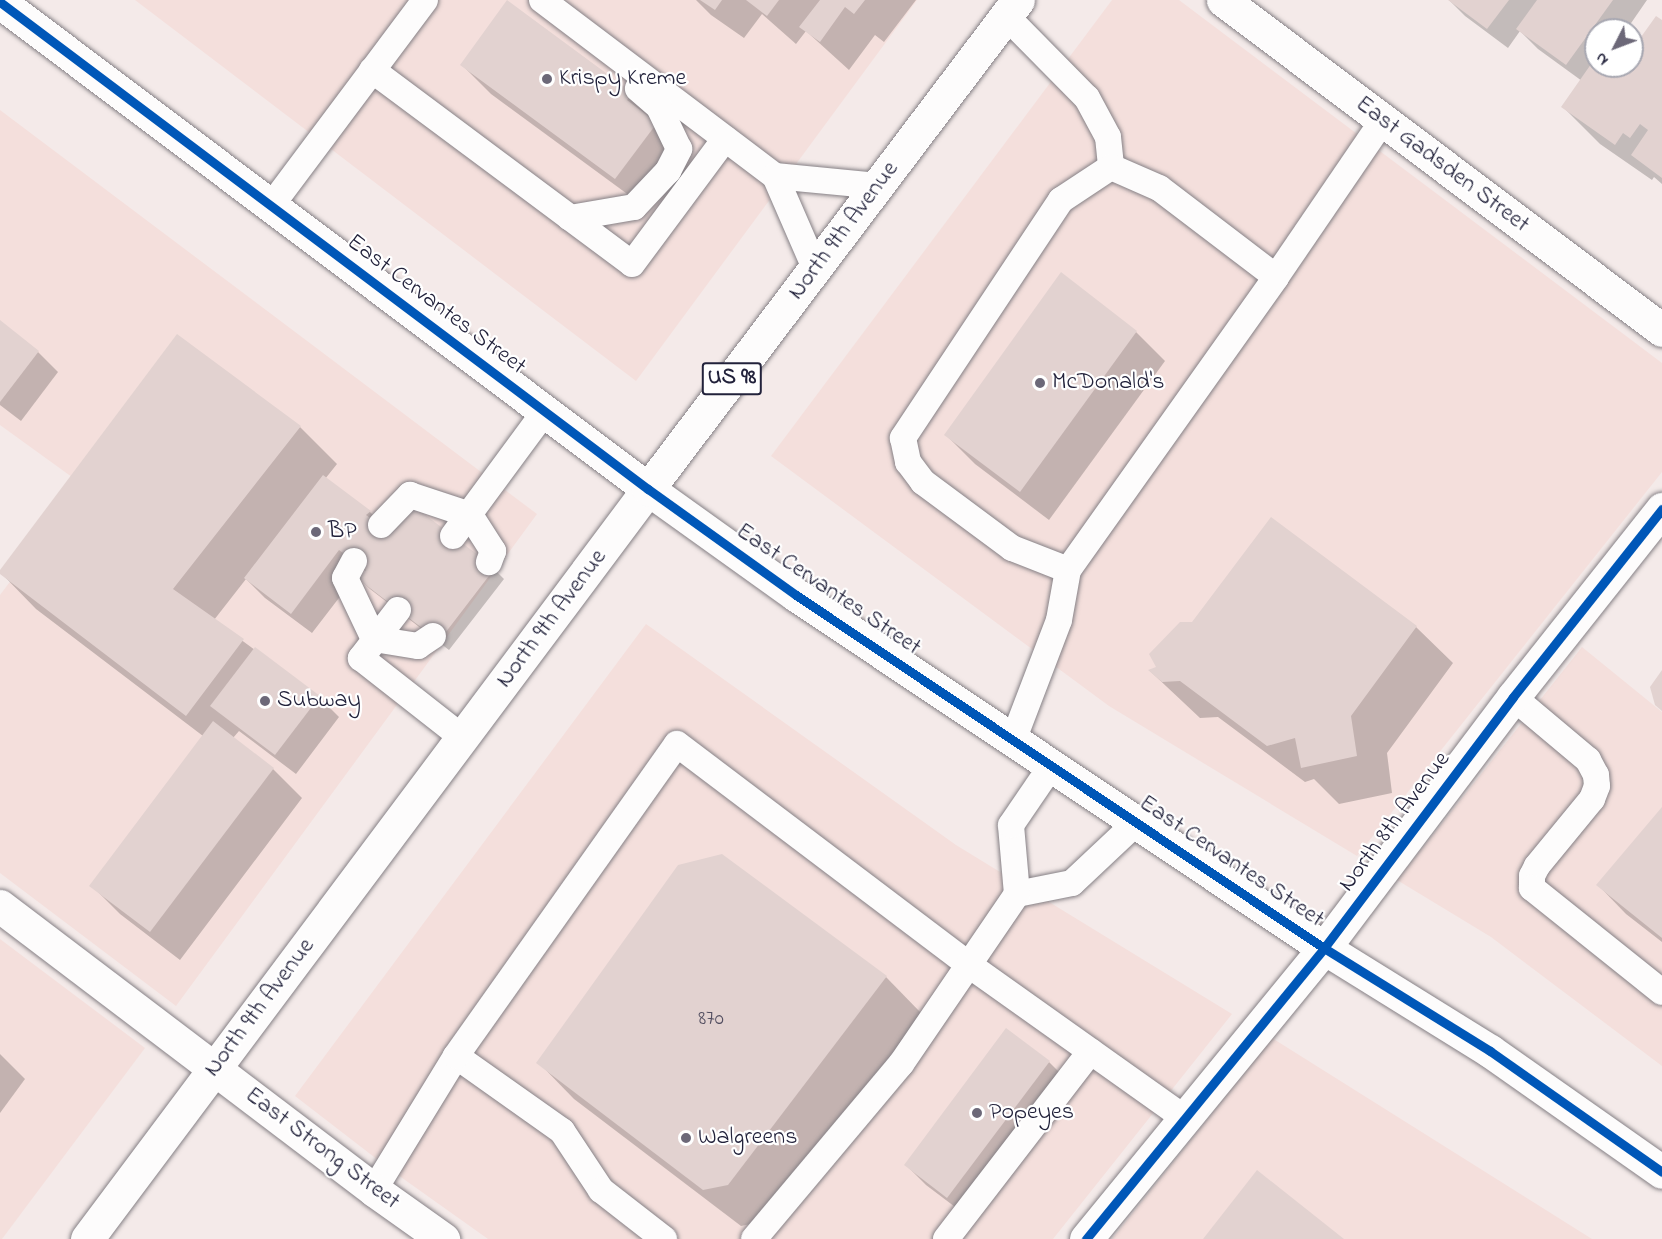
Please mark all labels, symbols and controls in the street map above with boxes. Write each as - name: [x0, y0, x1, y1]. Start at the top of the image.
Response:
- north arrow: [1584, 18, 1644, 78]
- text: N: [1590, 47, 1615, 71]
- place label: Krispy Kreme: [559, 65, 686, 93]
- marker: Krispy Kreme: [540, 72, 554, 86]
- street label: East Gadsden Street: [1349, 90, 1535, 240]
- street label: North 9th Avenue: [783, 156, 905, 306]
- street label: East Cervantes Street: [341, 228, 531, 382]
- road number: US 98: [700, 360, 764, 398]
- place label: McDonald's: [1052, 369, 1164, 397]
- marker: McDonald's: [1033, 376, 1047, 390]
- street label: East Cervantes Street: [730, 517, 926, 663]
- place label: BP: [328, 518, 357, 546]
- marker: BP: [309, 525, 323, 539]
- street label: North 9th Avenue: [491, 544, 613, 694]
- place label: Subway: [277, 687, 361, 715]
- marker: Subway: [258, 694, 272, 708]
- street label: North 8th Avenue: [1333, 746, 1457, 898]
- street label: East Cervantes Street: [1133, 789, 1329, 935]
- street label: North 9th Avenue: [199, 933, 321, 1083]
- house number: 870: [698, 1006, 724, 1032]
- street label: East Strong Street: [239, 1081, 405, 1217]
- place label: Popeyes: [989, 1099, 1074, 1127]
- marker: Popeyes: [970, 1106, 984, 1120]
- place label: Walgreens: [698, 1124, 797, 1152]
- marker: Walgreens: [679, 1131, 693, 1145]

